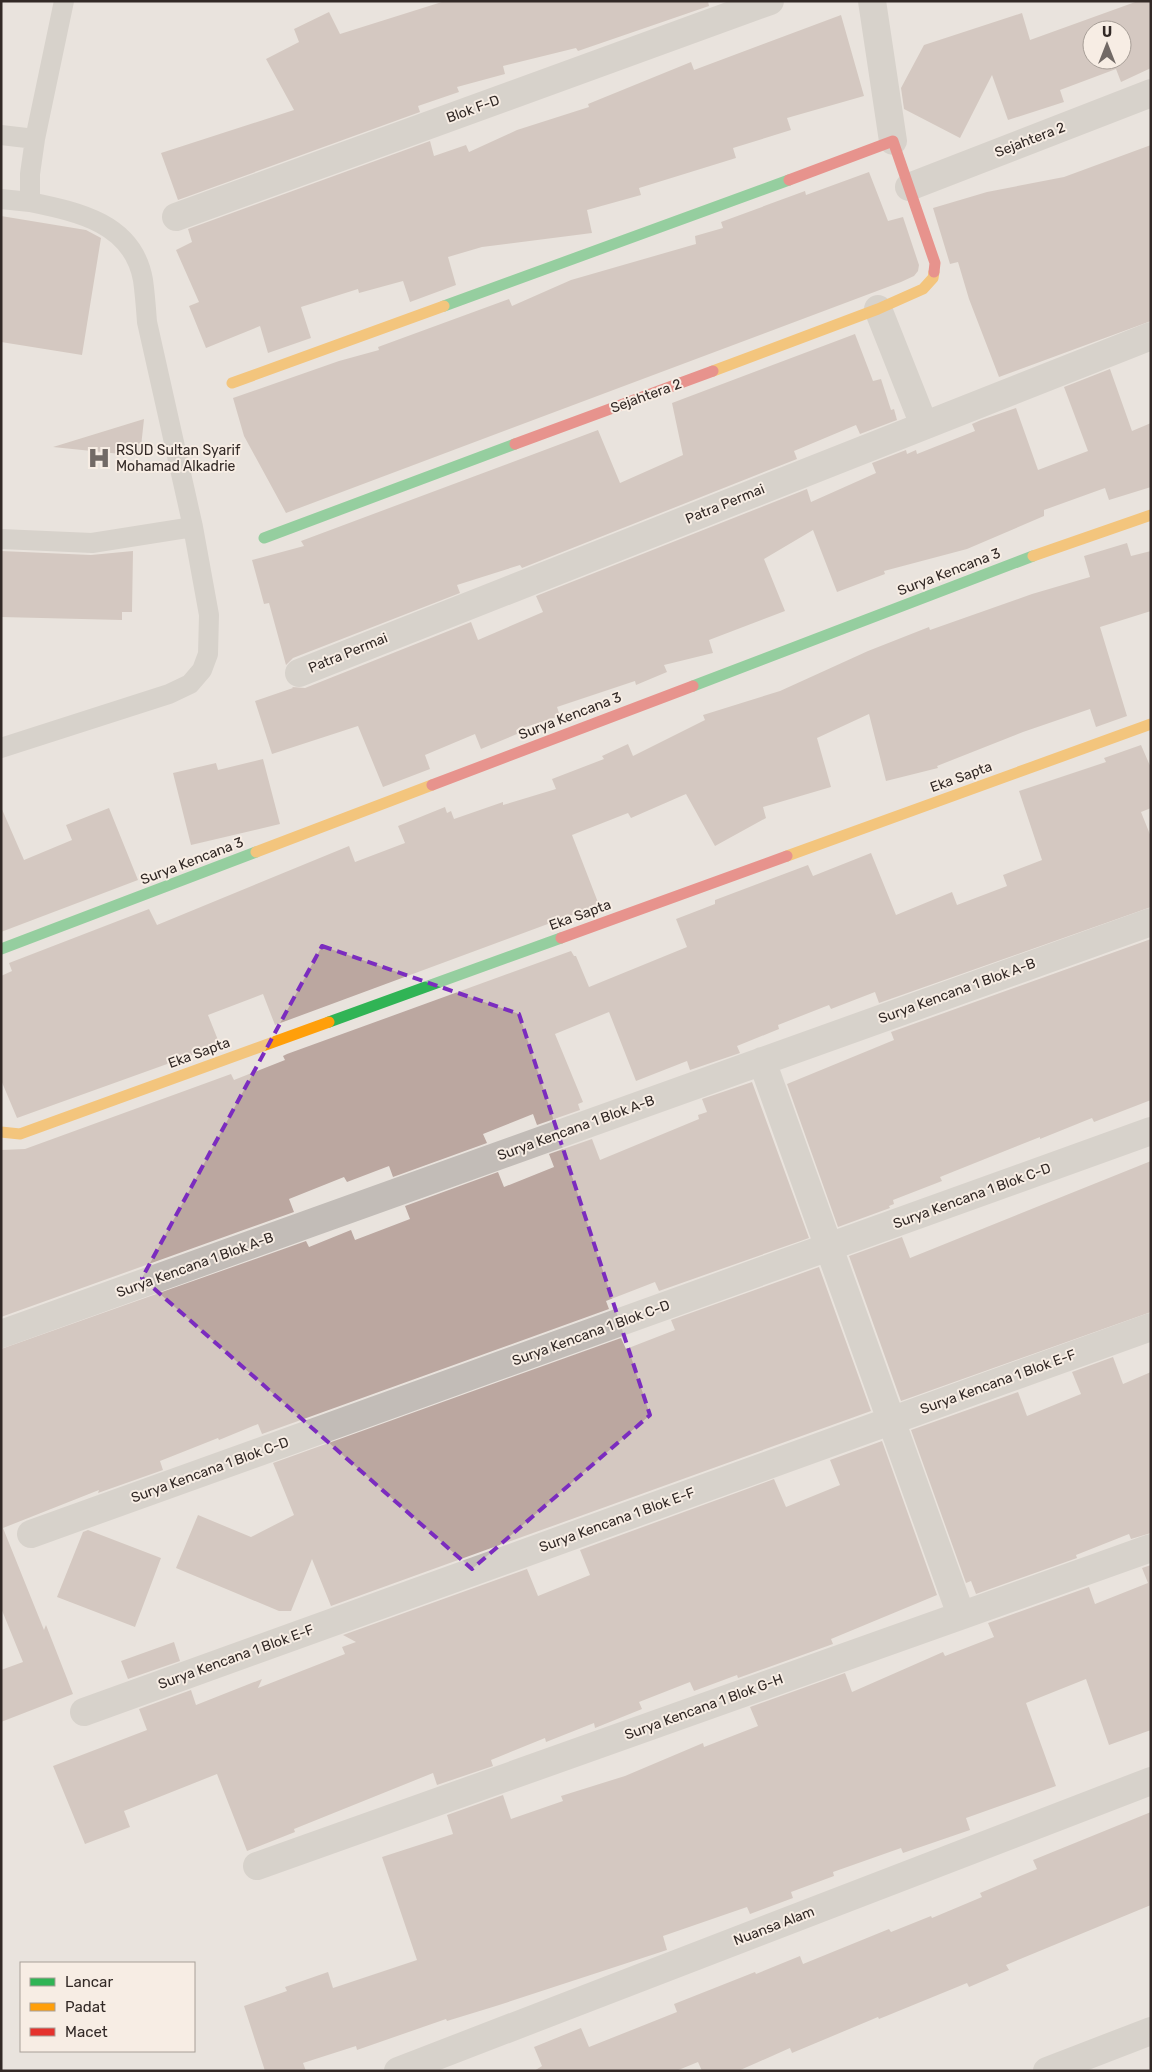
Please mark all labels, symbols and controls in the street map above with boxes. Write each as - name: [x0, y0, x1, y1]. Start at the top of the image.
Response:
- north arrow: [1082, 20, 1132, 70]
- text: U: [1102, 24, 1112, 41]
- street label: Blok F-D: [444, 91, 502, 127]
- street label: Sejahtera 2: [992, 119, 1068, 161]
- street label: Sejahtera 2: [608, 375, 684, 417]
- place label: RSUD Sultan Syarif Mohamad Alkadrie: [116, 442, 241, 475]
- hospital icon: RSUD Sultan Syarif Mohamad Alkadrie: [86, 445, 112, 471]
- street label: Patra Permai: [683, 480, 767, 528]
- street label: Surya Kencana 3: [895, 545, 1003, 599]
- street label: Patra Permai: [306, 629, 390, 677]
- street label: Surya Kencana 3: [516, 689, 624, 743]
- street label: Eka Sapta: [928, 758, 994, 796]
- street label: Surya Kencana 3: [138, 834, 246, 888]
- street label: Eka Sapta: [547, 896, 613, 934]
- street label: Surya Kencana 1 Blok A-B: [876, 955, 1038, 1027]
- street label: Eka Sapta: [166, 1034, 232, 1072]
- street label: Surya Kencana 1 Blok A-B: [495, 1092, 657, 1164]
- street label: Surya Kencana 1 Blok C-D: [891, 1160, 1053, 1232]
- street label: Surya Kencana 1 Blok A-B: [114, 1229, 276, 1301]
- street label: Surya Kencana 1 Blok C-D: [510, 1297, 672, 1369]
- street label: Surya Kencana 1 Blok E-F: [918, 1346, 1078, 1418]
- street label: Surya Kencana 1 Blok C-D: [129, 1434, 291, 1506]
- street label: Surya Kencana 1 Blok E-F: [537, 1484, 697, 1556]
- street label: Surya Kencana 1 Blok E-F: [156, 1621, 316, 1693]
- street label: Surya Kencana 1 Blok G-H: [622, 1670, 786, 1744]
- street label: Nuansa Alam: [731, 1903, 817, 1949]
- legend: [20, 1962, 195, 2052]
- text: Lancar: [65, 1973, 113, 1991]
- text: Padat: [65, 1998, 106, 2016]
- text: Macet: [65, 2023, 108, 2041]

